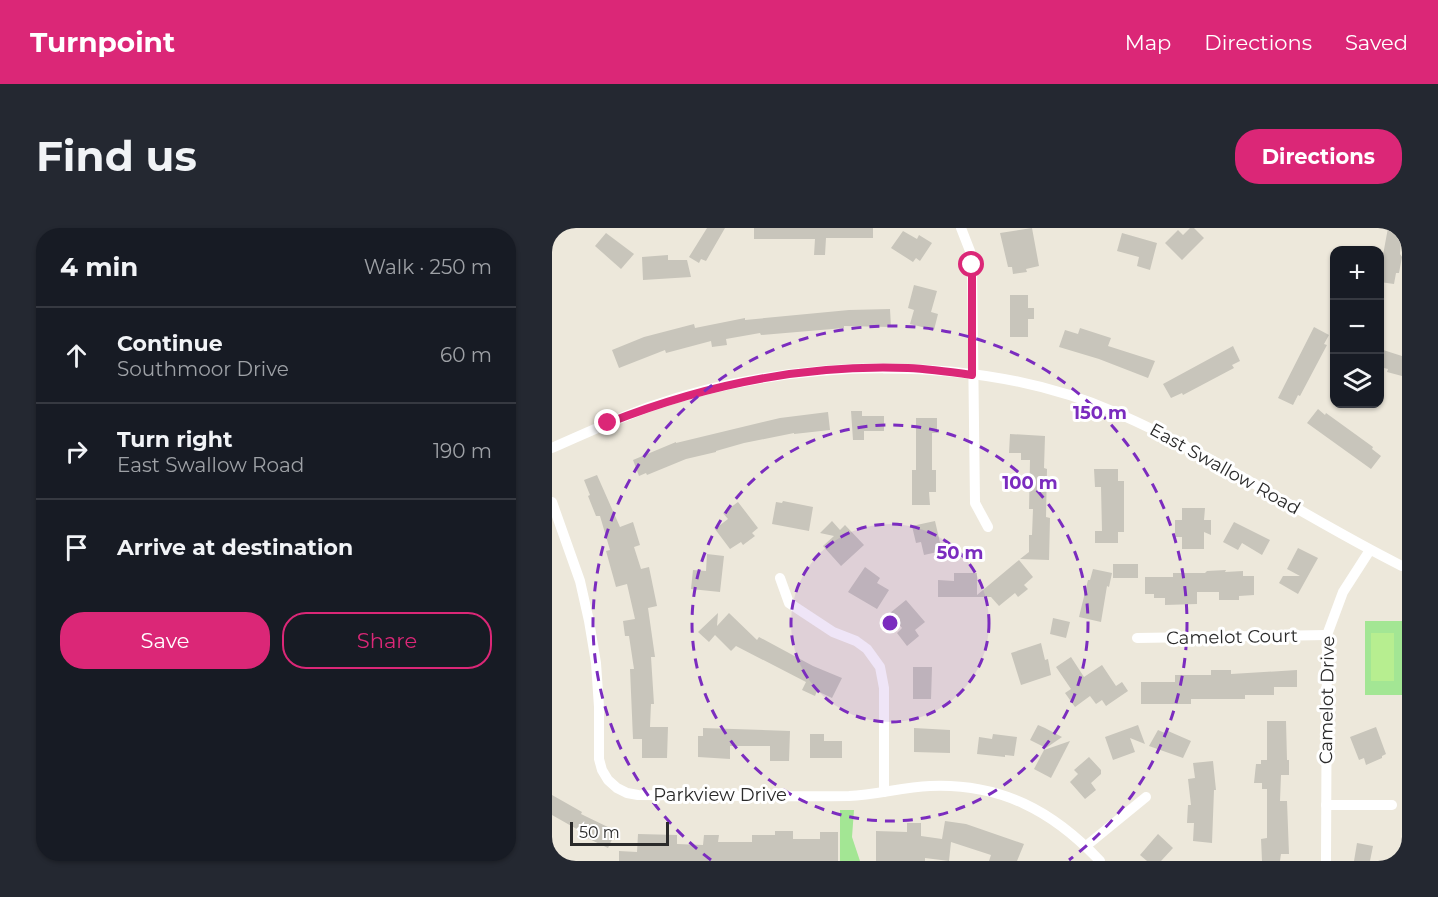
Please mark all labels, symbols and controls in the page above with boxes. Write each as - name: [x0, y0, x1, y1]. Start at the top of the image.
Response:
- text: Turnpoint: [30, 25, 175, 59]
- text: Map: [1125, 30, 1171, 55]
- text: Directions: [1204, 30, 1312, 55]
- text: Saved: [1345, 30, 1408, 55]
- button: Directions: [1235, 129, 1402, 184]
- text: Find us: [36, 130, 197, 182]
- map controls: [1330, 246, 1384, 408]
- button: +: [1330, 246, 1384, 300]
- text: 4 min: [60, 251, 138, 283]
- route start: [958, 251, 984, 277]
- text: Walk · 250 m: [364, 255, 492, 279]
- button: −: [1330, 300, 1384, 354]
- text: Continue: [117, 330, 223, 357]
- icon: ahead: [60, 339, 93, 372]
- text: 60 m: [440, 343, 492, 367]
- button: layers: [1330, 354, 1384, 408]
- text: Southmoor Drive: [117, 357, 289, 381]
- text: 150 m: [1073, 402, 1127, 424]
- route end: [594, 409, 620, 435]
- street label: East Swallow Road: [1146, 419, 1304, 519]
- text: Turn right: [117, 426, 232, 453]
- icon: right: [60, 435, 93, 468]
- text: 190 m: [433, 439, 492, 463]
- text: East Swallow Road: [117, 453, 304, 477]
- text: 100 m: [1002, 472, 1058, 494]
- icon: arrive: [60, 531, 93, 564]
- text: Arrive at destination: [117, 534, 353, 561]
- text: 50 m: [937, 542, 983, 564]
- button: Save: [60, 612, 270, 669]
- button: Share: [282, 612, 492, 669]
- centre of rings: [880, 613, 900, 633]
- street label: Camelot Court: [1166, 625, 1298, 649]
- street label: Camelot Drive: [1315, 635, 1339, 764]
- street label: Parkview Drive: [653, 784, 787, 806]
- scale bar: [570, 819, 669, 846]
- text: 50 m: [579, 823, 620, 842]

